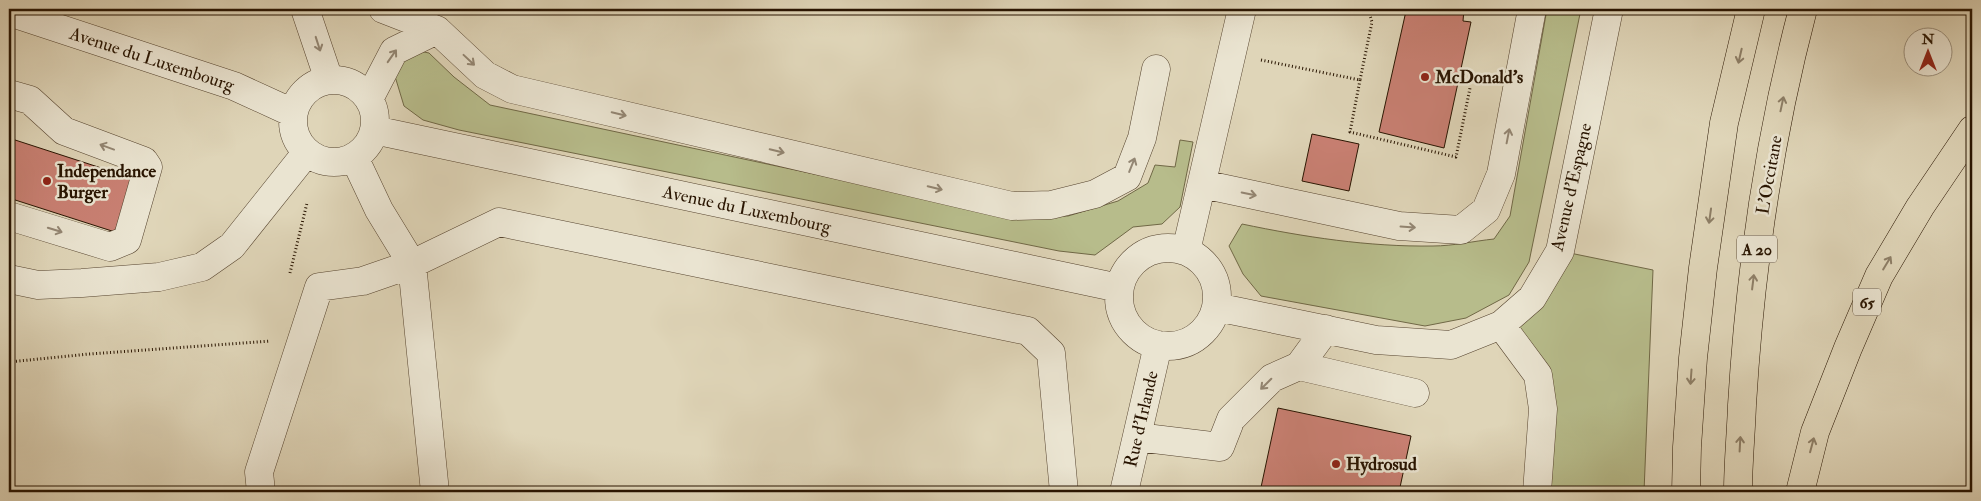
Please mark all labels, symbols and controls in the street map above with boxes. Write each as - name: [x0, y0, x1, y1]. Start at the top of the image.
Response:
- street label: Avenue du Luxembourg: [66, 22, 238, 97]
- north arrow: [1904, 28, 1954, 78]
- text: N: [1921, 31, 1935, 48]
- one-way arrow: [313, 36, 323, 52]
- one-way arrow: [1735, 48, 1744, 64]
- one-way arrow: [386, 50, 397, 63]
- one-way arrow: [462, 54, 475, 66]
- place label: McDonald's: [1434, 66, 1523, 89]
- marker: McDonald's: [1419, 71, 1431, 83]
- one-way arrow: [1777, 97, 1787, 113]
- one-way arrow: [610, 110, 626, 119]
- street label: Avenue d'Espagne: [1545, 120, 1597, 254]
- one-way arrow: [1503, 128, 1513, 144]
- street label: L'Occitane: [1751, 133, 1788, 216]
- one-way arrow: [100, 142, 115, 151]
- one-way arrow: [769, 147, 785, 156]
- one-way arrow: [1127, 158, 1137, 173]
- place label: Independance Burger: [57, 160, 156, 204]
- marker: Independance Burger: [41, 175, 53, 187]
- street label: Avenue du Luxembourg: [659, 180, 834, 239]
- one-way arrow: [927, 184, 943, 193]
- one-way arrow: [1241, 190, 1257, 199]
- one-way arrow: [1705, 207, 1715, 223]
- one-way arrow: [1400, 222, 1416, 231]
- one-way arrow: [47, 226, 63, 235]
- road number: A 20: [1737, 235, 1777, 262]
- one-way arrow: [1882, 256, 1892, 270]
- one-way arrow: [1748, 274, 1758, 290]
- road number: 65: [1853, 288, 1881, 316]
- street label: Rue d'Irlande: [1119, 368, 1164, 470]
- one-way arrow: [1687, 369, 1696, 385]
- one-way arrow: [1260, 378, 1272, 390]
- one-way arrow: [1736, 436, 1745, 452]
- one-way arrow: [1808, 438, 1817, 454]
- place label: Hydrosud: [1346, 453, 1417, 476]
- marker: Hydrosud: [1330, 458, 1342, 470]

